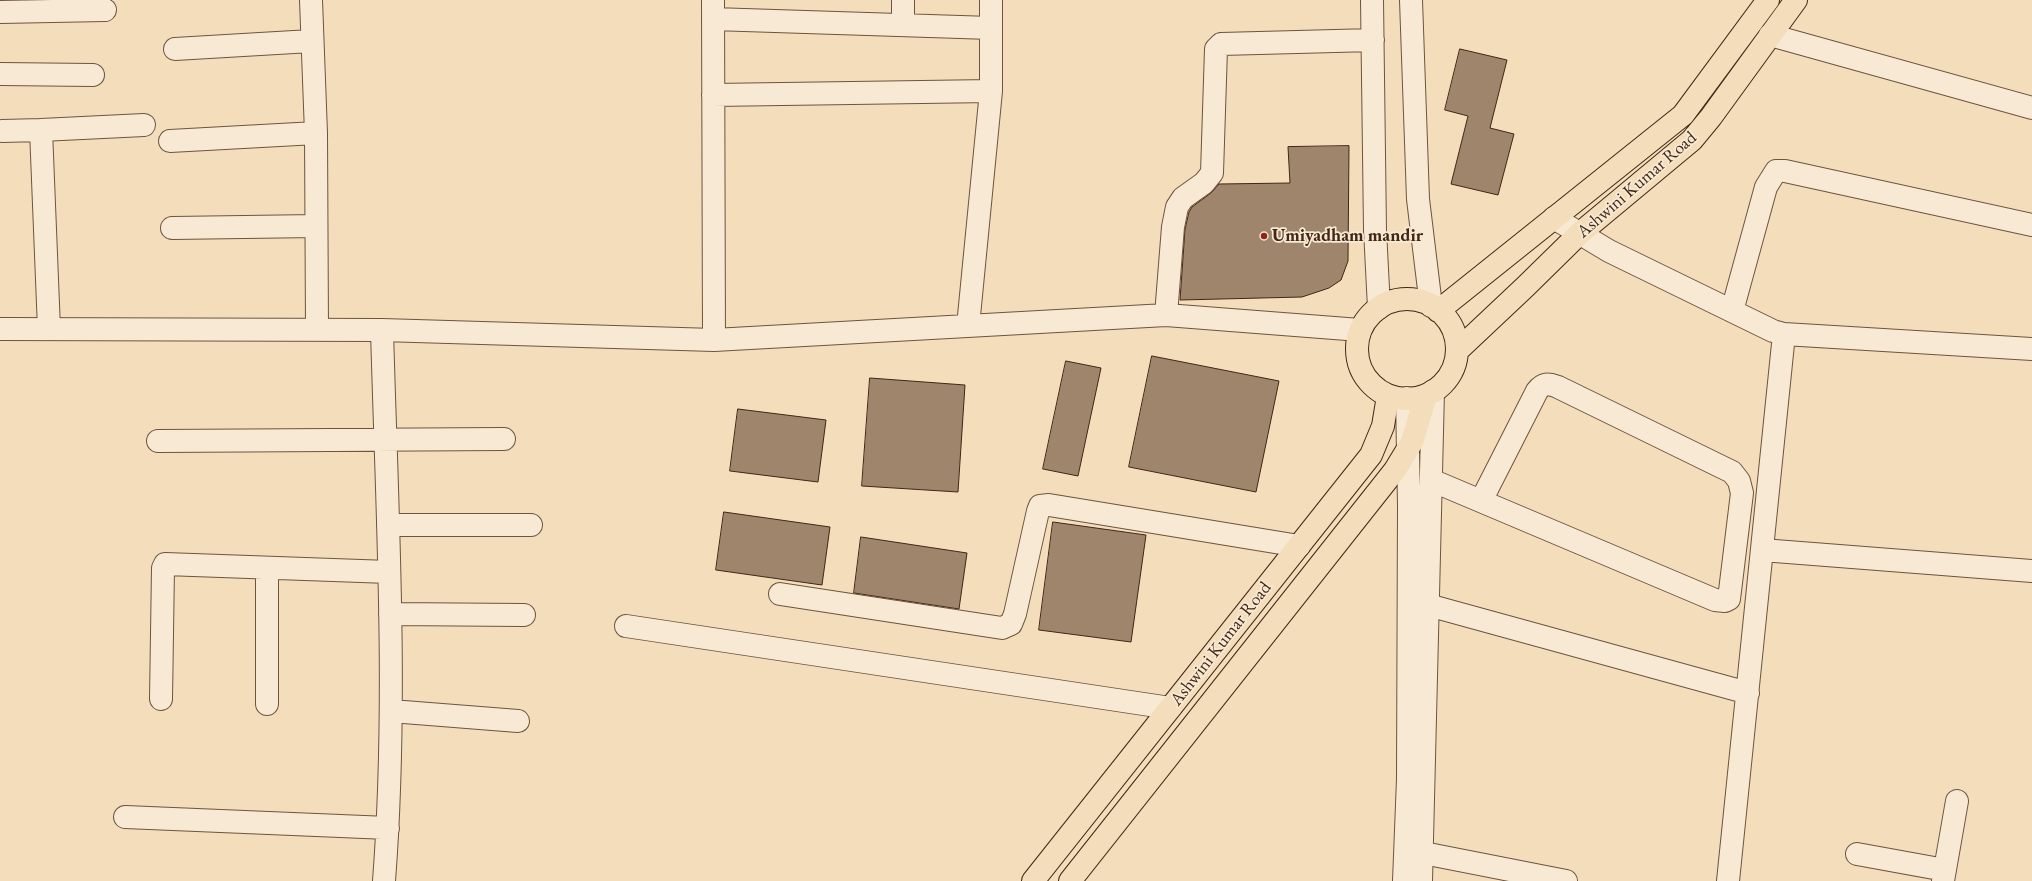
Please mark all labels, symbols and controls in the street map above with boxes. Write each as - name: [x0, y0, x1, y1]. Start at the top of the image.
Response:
- street label: Ashwini Kumar Road: [1573, 127, 1701, 243]
- place label: Umiyadham mandir: [1272, 225, 1423, 247]
- marker: Umiyadham mandir: [1259, 231, 1269, 241]
- street label: Ashwini Kumar Road: [1166, 578, 1276, 710]

